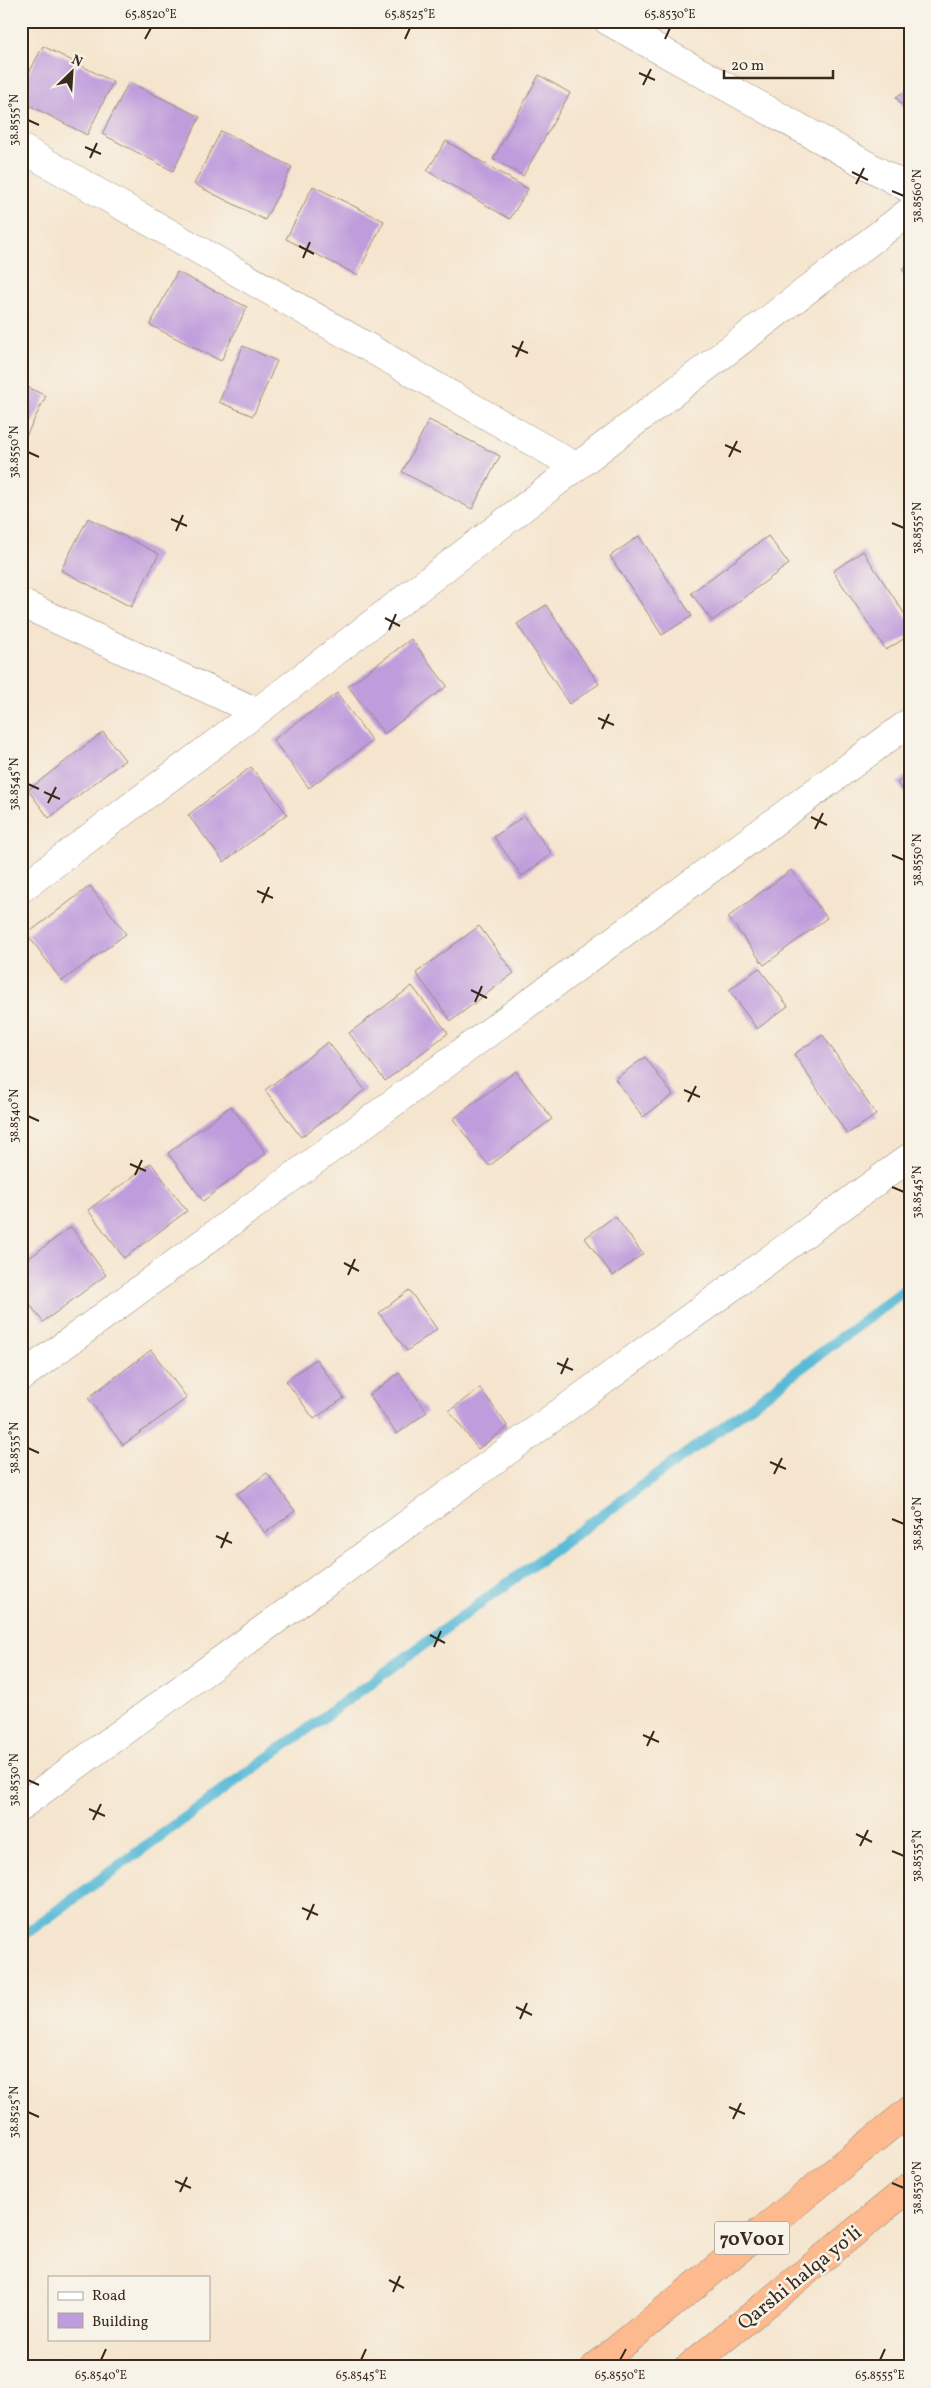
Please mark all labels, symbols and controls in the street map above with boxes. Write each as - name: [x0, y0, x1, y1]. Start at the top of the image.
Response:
- text: 65.8520°E: [125, 7, 177, 23]
- text: 65.8525°E: [385, 7, 435, 23]
- text: 65.8530°E: [644, 7, 696, 23]
- north arrow: [48, 48, 98, 98]
- scale bar: [724, 48, 832, 80]
- text: N: [68, 51, 85, 72]
- text: 20 m: [731, 56, 764, 77]
- text: 38.8555°N: [7, 94, 23, 146]
- text: 38.8560°N: [910, 169, 926, 223]
- text: 38.8550°N: [7, 426, 23, 478]
- text: 38.8555°N: [910, 502, 926, 554]
- text: 38.8545°N: [7, 758, 23, 810]
- text: 38.8550°N: [910, 834, 926, 886]
- text: 38.8540°N: [7, 1089, 23, 1143]
- text: 38.8545°N: [910, 1166, 926, 1218]
- text: 38.8535°N: [7, 1422, 23, 1474]
- text: 38.8540°N: [910, 1497, 926, 1551]
- text: 38.8530°N: [7, 1753, 23, 1807]
- text: 38.8535°N: [910, 1830, 926, 1882]
- text: 38.8525°N: [7, 2086, 23, 2138]
- text: 38.8530°N: [910, 2161, 926, 2215]
- street label: Qarshi halqa yoʻli: [732, 2220, 868, 2337]
- road number: 70V001: [714, 2222, 790, 2254]
- legend: [48, 2276, 210, 2340]
- text: Road: [92, 2286, 126, 2307]
- text: Building: [92, 2312, 149, 2333]
- text: 65.8540°E: [75, 2368, 127, 2384]
- text: 65.8545°E: [336, 2368, 386, 2384]
- text: 65.8550°E: [595, 2368, 645, 2384]
- text: 65.8555°E: [855, 2368, 905, 2384]

